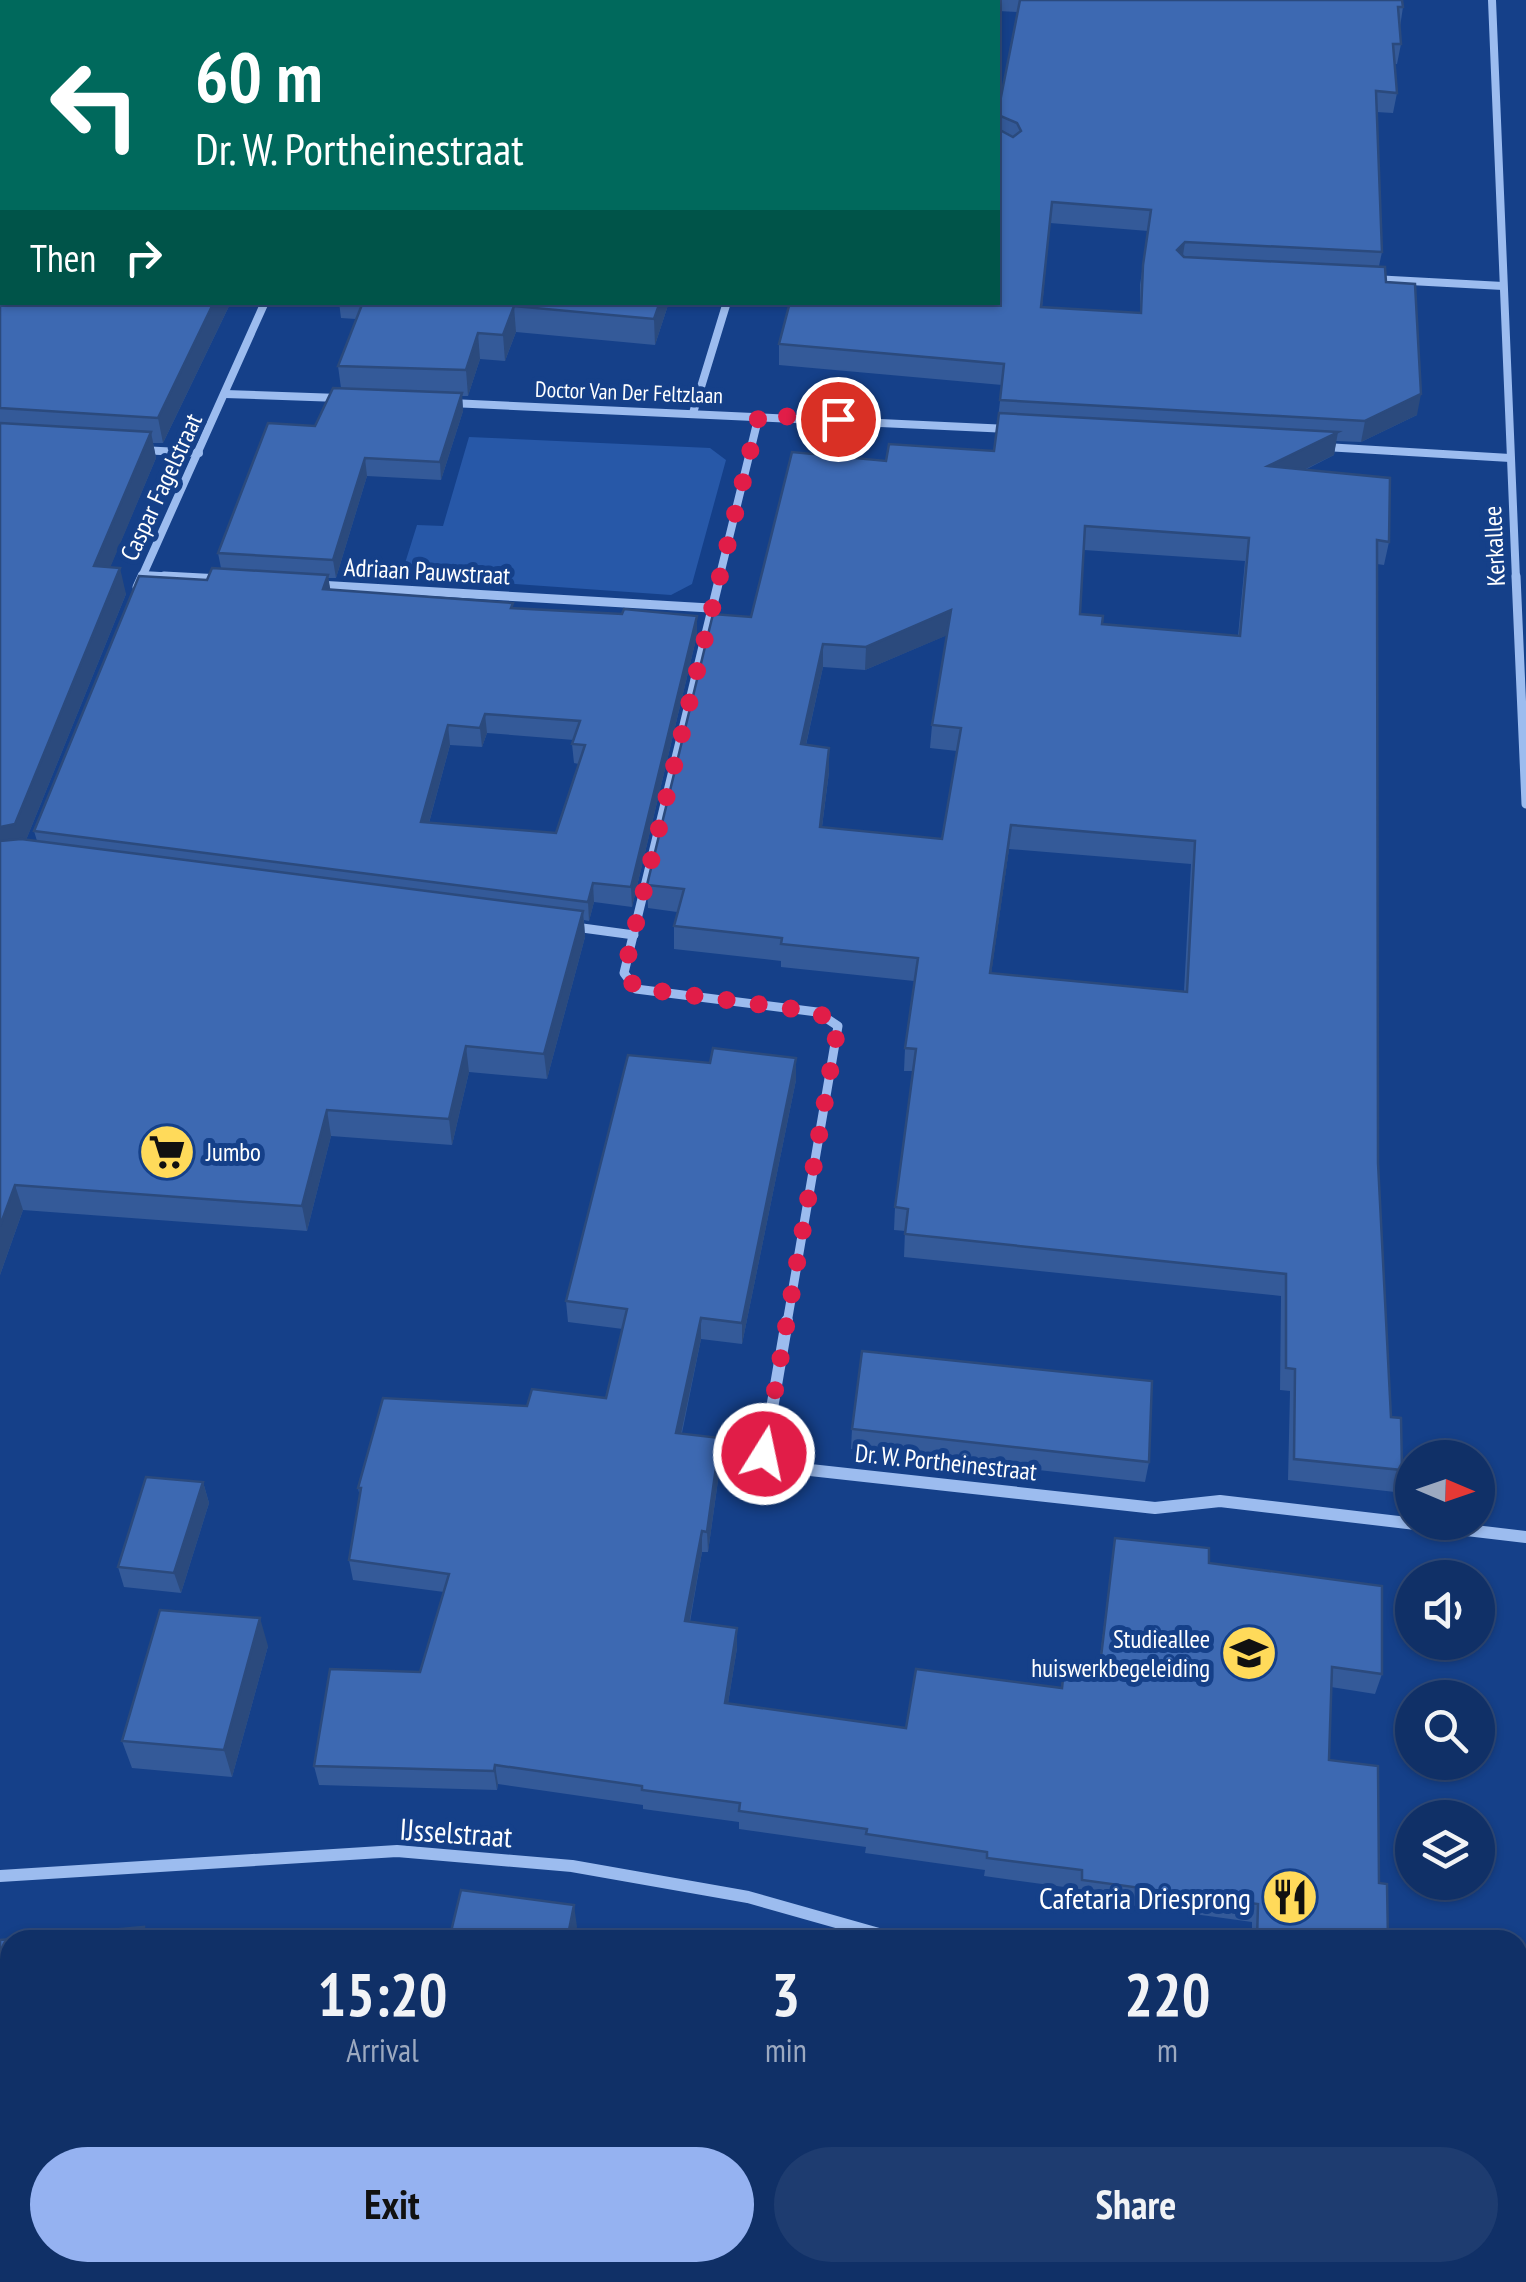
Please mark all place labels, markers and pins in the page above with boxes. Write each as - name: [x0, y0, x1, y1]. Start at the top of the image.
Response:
- pin: [796, 377, 881, 462]
- supermarket icon: Jumbo: [137, 1122, 197, 1182]
- place label: Jumbo: [205, 1136, 261, 1168]
- place label: Studieallee huiswerkbegeleiding: [1031, 1623, 1210, 1684]
- school or university icon: Studieallee huiswerkbegeleiding: [1219, 1623, 1279, 1683]
- restaurant icon: Cafetaria Driesprong: [1260, 1867, 1320, 1927]
- place label: Cafetaria Driesprong: [1039, 1878, 1251, 1917]

